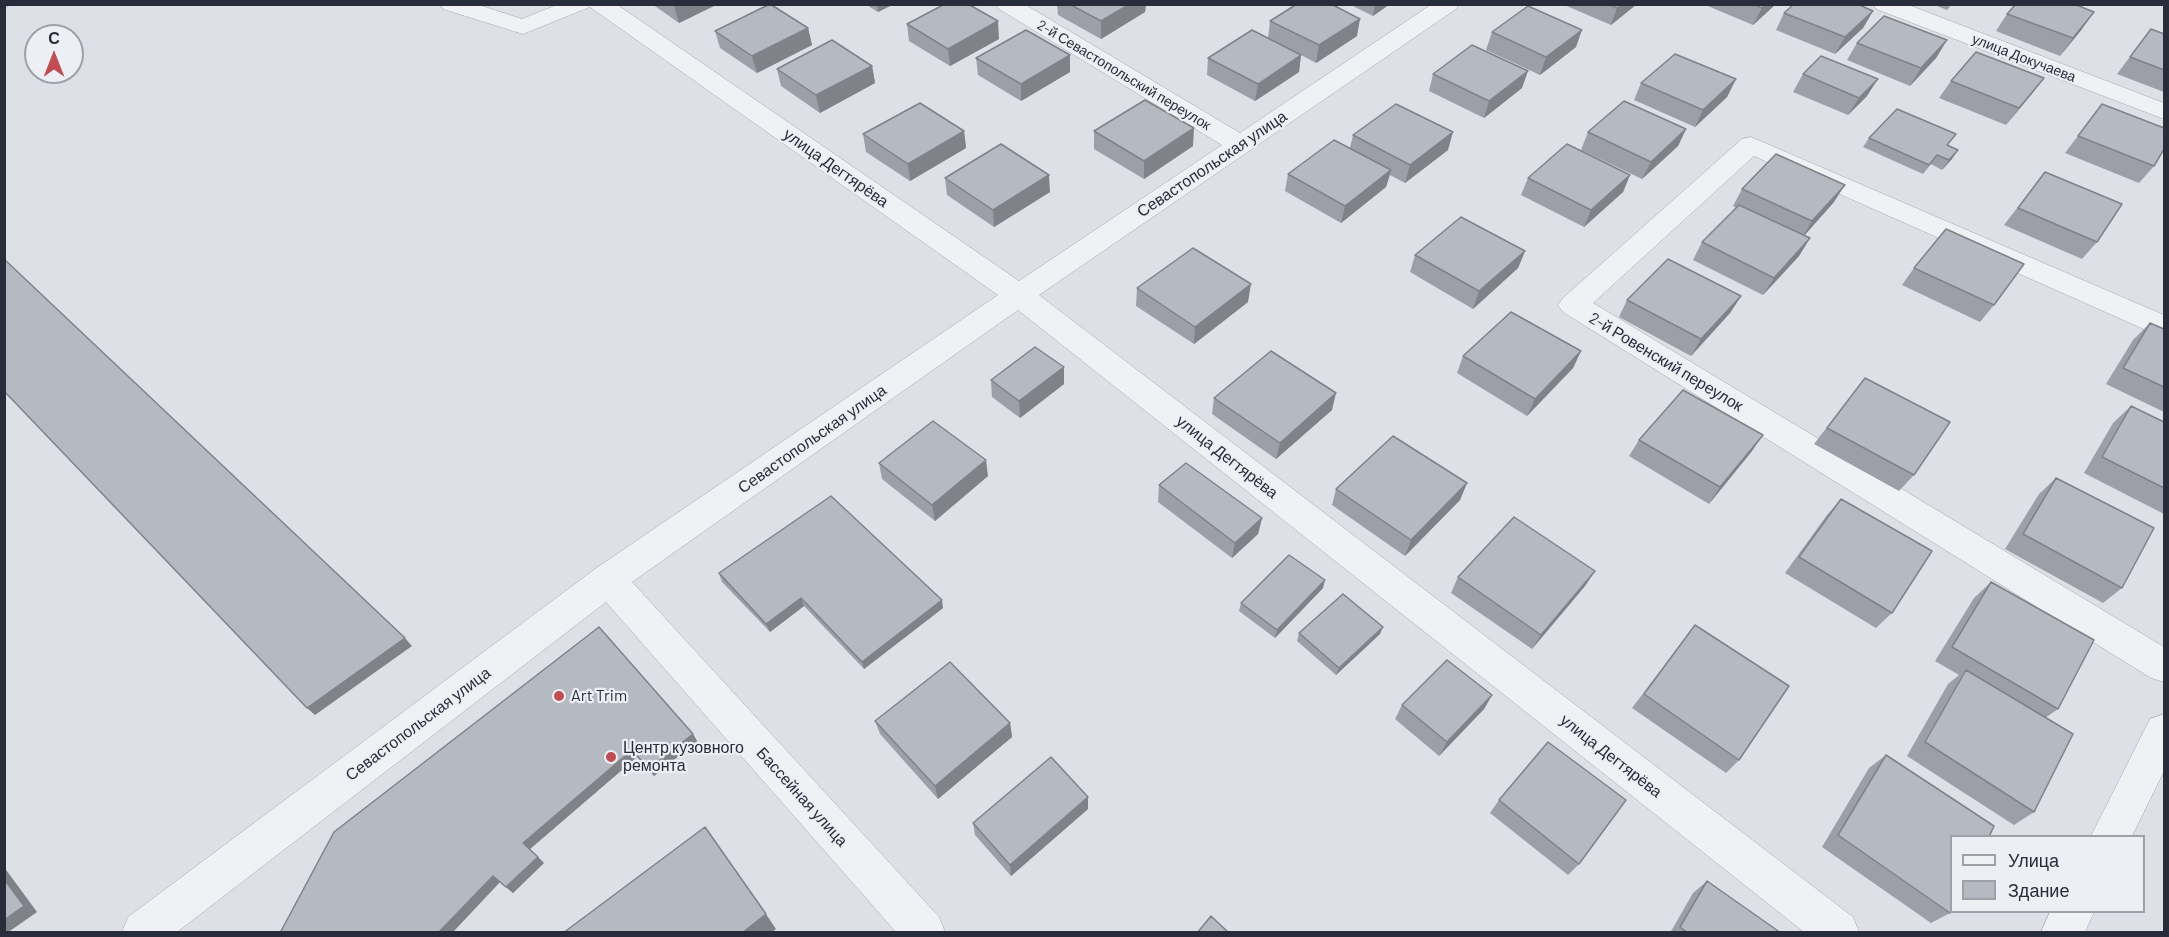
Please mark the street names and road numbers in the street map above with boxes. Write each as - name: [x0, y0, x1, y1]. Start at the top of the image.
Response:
- street label: 2-й Севастопольский переулок: [1034, 16, 1214, 134]
- street label: улица Докучаева: [1970, 30, 2078, 86]
- street label: Севастопольская улица: [1133, 107, 1291, 221]
- street label: улица Дегтярёва: [780, 125, 892, 211]
- street label: 2-й Ровенский переулок: [1586, 308, 1746, 416]
- street label: Севастопольская улица: [734, 380, 890, 498]
- street label: улица Дегтярёва: [1172, 411, 1282, 503]
- street label: Севастопольская улица: [342, 663, 494, 785]
- street label: улица Дегтярёва: [1556, 710, 1666, 802]
- street label: Бассейная улица: [752, 743, 852, 851]

